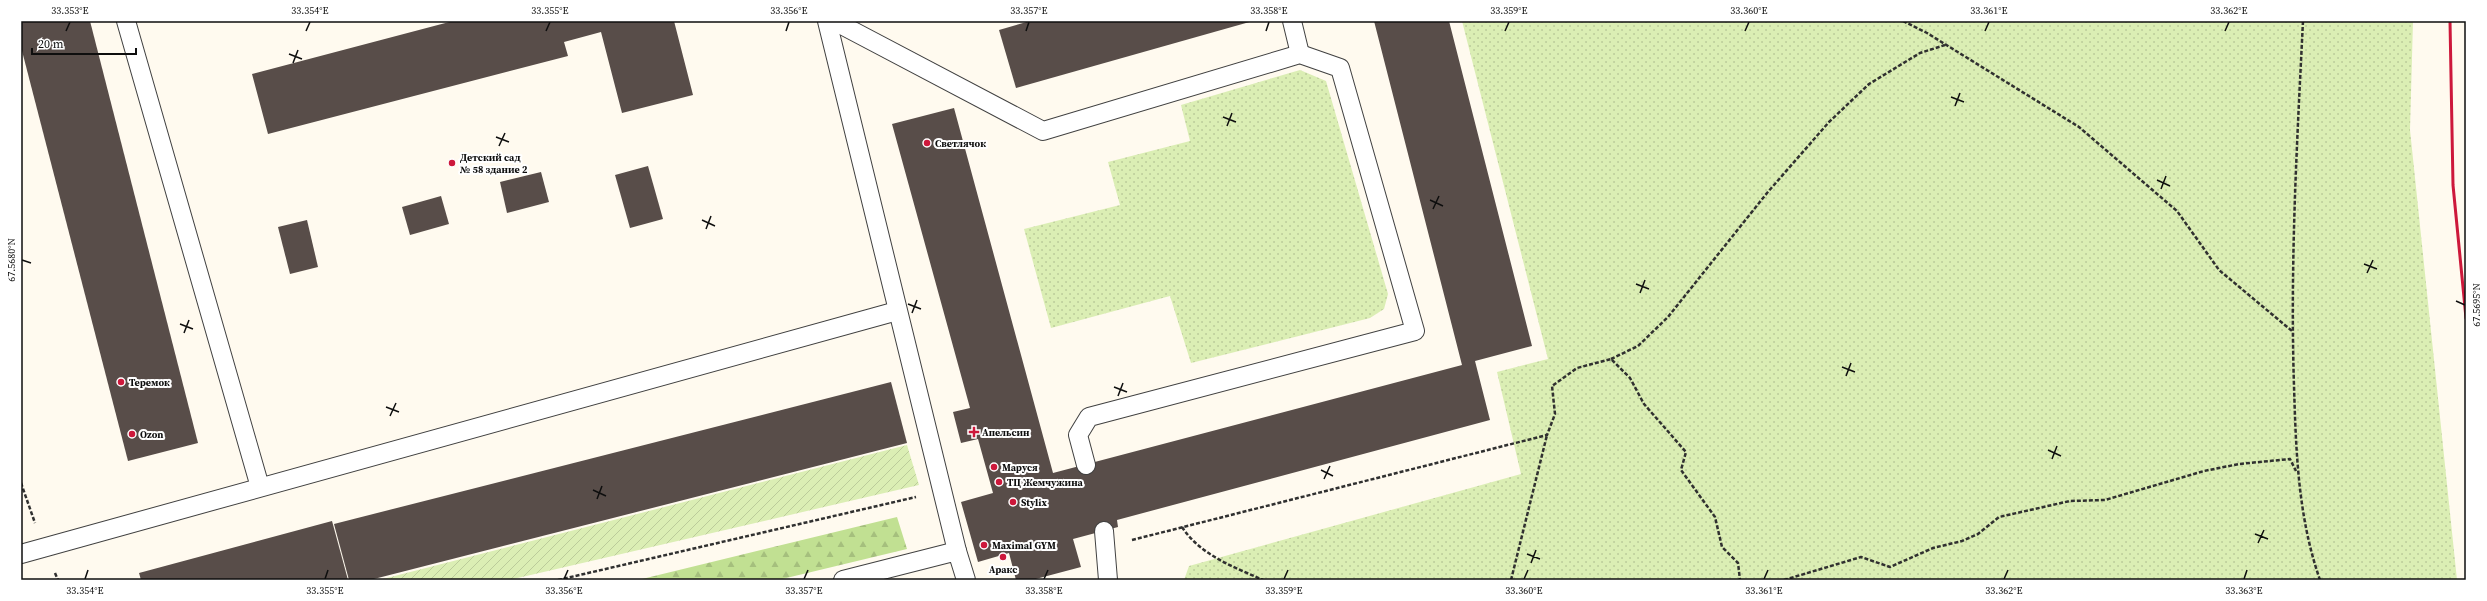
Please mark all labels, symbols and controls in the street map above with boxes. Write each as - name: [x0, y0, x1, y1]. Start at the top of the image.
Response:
- text: 33.353°E: [51, 4, 89, 17]
- text: 33.354°E: [291, 4, 329, 17]
- text: 33.355°E: [531, 4, 569, 17]
- text: 33.356°E: [770, 4, 808, 17]
- text: 33.357°E: [1010, 4, 1048, 17]
- text: 33.358°E: [1250, 4, 1288, 17]
- text: 33.359°E: [1490, 4, 1528, 17]
- text: 33.360°E: [1730, 4, 1768, 17]
- text: 33.361°E: [1970, 4, 2008, 17]
- text: 33.362°E: [2210, 4, 2248, 17]
- scale bar: [32, 30, 136, 56]
- text: 20 m: [38, 36, 64, 52]
- place label: Светлячок: [935, 137, 986, 150]
- marker: Светлячок: [922, 138, 932, 148]
- place label: Детский сад № 58 здание 2: [460, 151, 528, 176]
- marker: Детский сад № 58 здание 2: [447, 158, 457, 168]
- text: 67.5680°N: [5, 238, 18, 282]
- text: 67.5695°N: [2470, 283, 2483, 327]
- place label: Теремок: [129, 376, 170, 389]
- marker: Теремок: [116, 377, 126, 387]
- place label: Апельсин: [982, 426, 1030, 439]
- marker: Апельсин: [969, 427, 979, 437]
- place label: Ozon: [140, 428, 163, 441]
- marker: Ozon: [127, 429, 137, 439]
- place label: Маруся: [1002, 461, 1038, 474]
- marker: Маруся: [989, 462, 999, 472]
- place label: ТЦ Жемчужина: [1007, 476, 1084, 489]
- marker: ТЦ Жемчужина: [994, 477, 1004, 487]
- place label: Stylix: [1021, 496, 1047, 509]
- marker: Stylix: [1008, 497, 1018, 507]
- place label: Maximal GYM: [992, 539, 1056, 552]
- marker: Maximal GYM: [979, 540, 989, 550]
- marker: Аракс: [998, 552, 1008, 562]
- place label: Аракс: [989, 563, 1017, 576]
- text: 33.354°E: [66, 584, 104, 597]
- text: 33.355°E: [306, 584, 344, 597]
- text: 33.356°E: [545, 584, 583, 597]
- text: 33.357°E: [785, 584, 823, 597]
- text: 33.358°E: [1025, 584, 1063, 597]
- text: 33.359°E: [1265, 584, 1303, 597]
- text: 33.360°E: [1505, 584, 1543, 597]
- text: 33.361°E: [1745, 584, 1783, 597]
- text: 33.362°E: [1985, 584, 2023, 597]
- text: 33.363°E: [2225, 584, 2263, 597]

